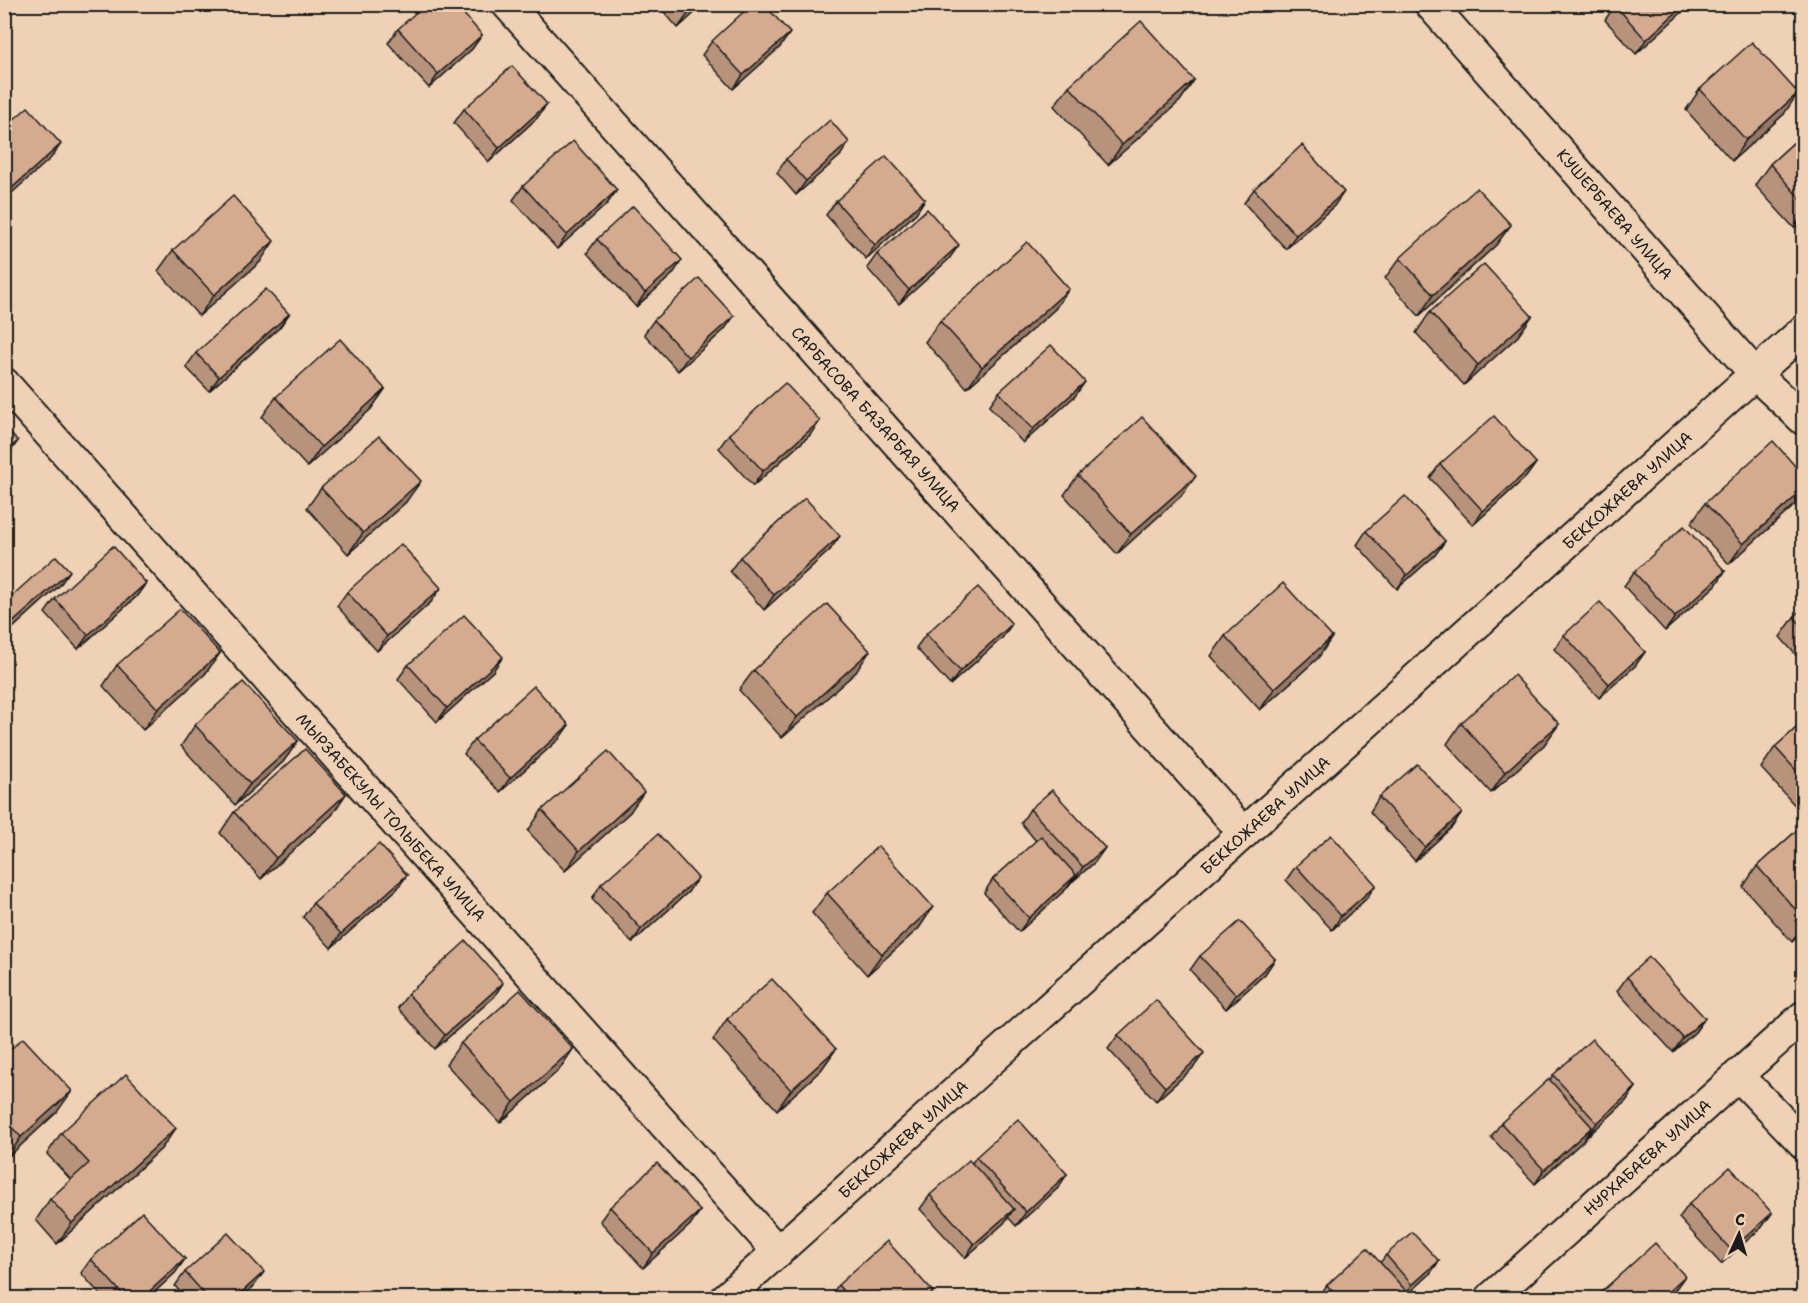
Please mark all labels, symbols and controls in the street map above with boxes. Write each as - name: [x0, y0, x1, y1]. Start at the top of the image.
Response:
- street label: КУШЕРБАЕВА УЛИЦА: [1552, 145, 1677, 284]
- street label: САРБАСОВА БАЗАРБАЯ УЛИЦА: [786, 322, 965, 517]
- street label: БЕККОЖАЕВА УЛИЦА: [1558, 427, 1697, 554]
- street label: МЫРЗАБЕКУЛЫ ТОЛЫБЕКА УЛИЦА: [291, 709, 490, 926]
- street label: БЕККОЖАЕВА УЛИЦА: [1196, 752, 1335, 879]
- street label: БЕККОЖАЕВА УЛИЦА: [834, 1076, 973, 1203]
- street label: НУРХАБАЕВА УЛИЦА: [1579, 1095, 1716, 1220]
- north arrow: [1709, 1204, 1769, 1264]
- text: С: [1734, 1209, 1746, 1230]

